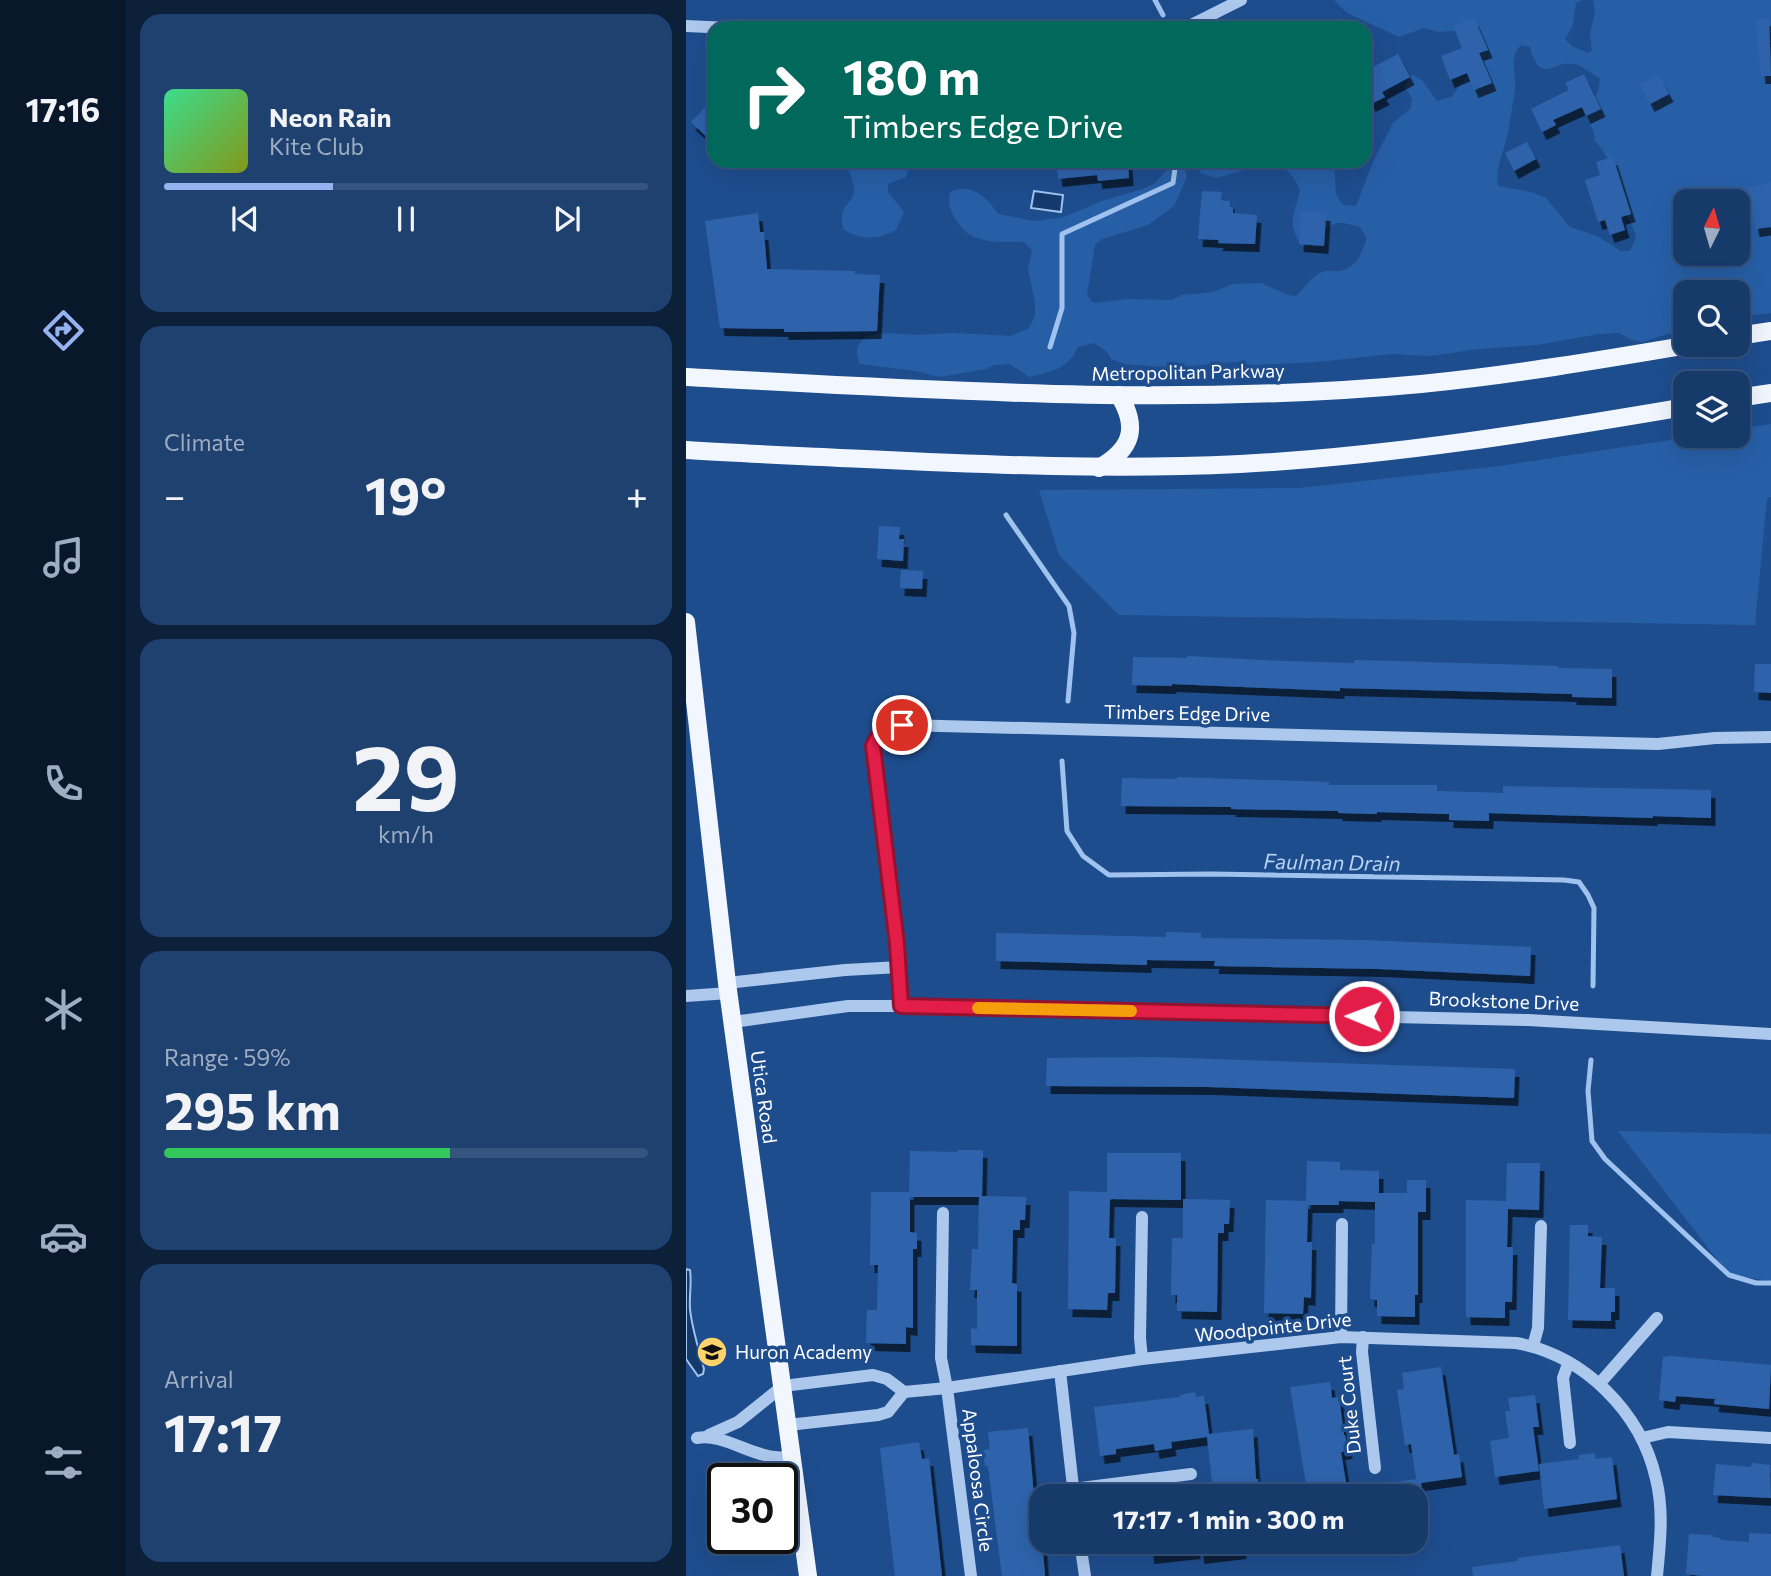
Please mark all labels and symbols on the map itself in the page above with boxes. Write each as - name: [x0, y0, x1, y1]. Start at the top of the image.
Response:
- north arrow: [1673, 189, 1750, 266]
- street label: Metropolitan Parkway: [1091, 358, 1285, 385]
- pin: [872, 695, 932, 755]
- street label: Timbers Edge Drive: [1104, 700, 1270, 725]
- water label: Faulman Drain: [1263, 848, 1401, 875]
- position arrow: [1327, 979, 1401, 1053]
- street label: Brookstone Drive: [1428, 986, 1580, 1015]
- street label: Utica Road: [747, 1049, 782, 1145]
- street label: Woodpointe Drive: [1194, 1307, 1352, 1346]
- school or university icon: Huron Academy: [695, 1335, 729, 1369]
- place label: Huron Academy: [735, 1340, 872, 1363]
- street label: Duke Court: [1332, 1355, 1365, 1455]
- street label: Appaloosa Circle: [958, 1407, 999, 1553]
- speed limit sign: 30: [707, 1463, 798, 1554]

